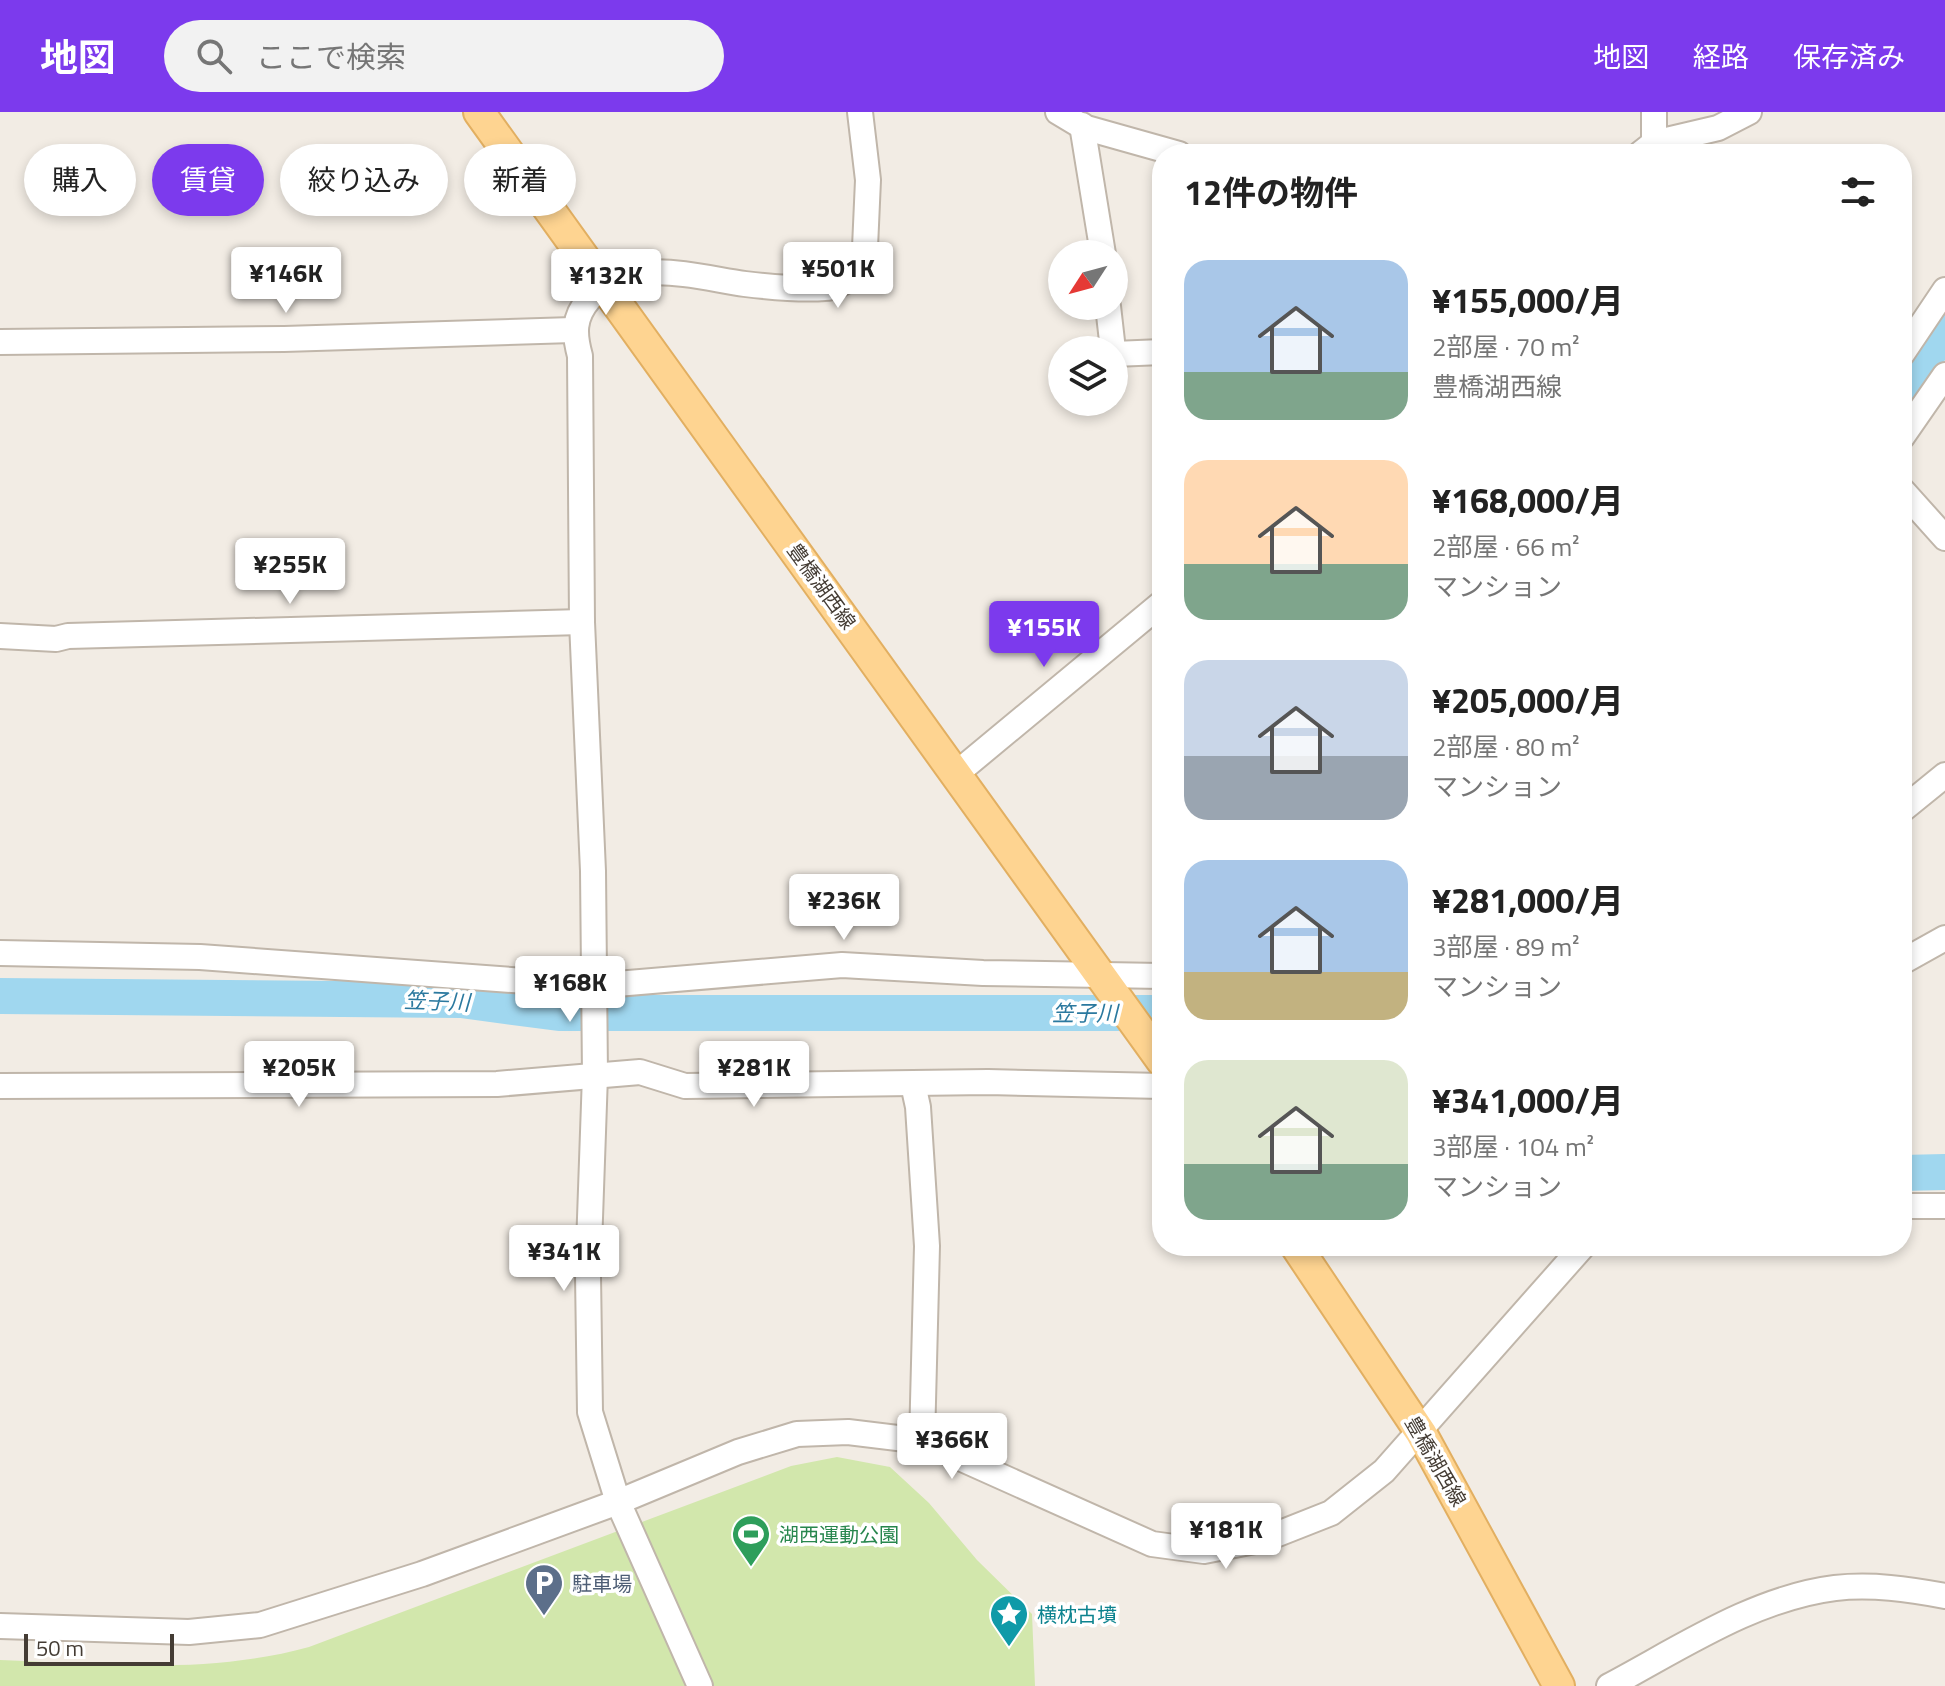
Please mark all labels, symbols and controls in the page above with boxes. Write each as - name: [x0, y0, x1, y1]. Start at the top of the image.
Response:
- search box: [164, 20, 724, 92]
- text: 地図: [40, 28, 116, 86]
- icon: search: [192, 34, 236, 78]
- text: ここで検索: [256, 34, 406, 80]
- text: 地図: [1593, 35, 1649, 78]
- text: 経路: [1693, 35, 1749, 78]
- text: 保存済み: [1793, 35, 1905, 78]
- chip: 購入: [24, 144, 136, 216]
- chip: 賃貸: [152, 144, 264, 216]
- chip: 絞り込み: [280, 144, 448, 216]
- chip: 新着: [464, 144, 576, 216]
- text: 12件の物件: [1184, 166, 1358, 218]
- icon: filters: [1836, 170, 1880, 214]
- north arrow: [1048, 240, 1128, 320]
- map controls: [1048, 240, 1128, 416]
- pin: ¥501K: [782, 242, 894, 310]
- pin: ¥146K: [230, 247, 342, 315]
- text: ¥501K: [801, 248, 875, 287]
- pin: ¥132K: [550, 249, 662, 317]
- text: ¥146K: [249, 253, 323, 292]
- text: ¥132K: [569, 255, 643, 294]
- text: ¥155,000/月: [1432, 274, 1624, 326]
- icon: home: [1248, 292, 1344, 388]
- text: 2部屋 · 70 m²: [1432, 327, 1580, 366]
- button: layers: [1048, 336, 1128, 416]
- text: 豊橋湖西線: [1432, 367, 1562, 406]
- text: ¥168,000/月: [1432, 474, 1624, 526]
- icon: home: [1248, 492, 1344, 588]
- text: 2部屋 · 66 m²: [1432, 527, 1580, 566]
- street label: 豊橋湖西線: [780, 536, 864, 636]
- pin: ¥255K: [234, 538, 346, 606]
- text: ¥255K: [253, 544, 327, 583]
- text: マンション: [1432, 567, 1562, 606]
- pin: ¥155K: [988, 601, 1100, 669]
- text: ¥155K: [1007, 607, 1081, 646]
- text: ¥205,000/月: [1432, 674, 1624, 726]
- icon: home: [1248, 692, 1344, 788]
- text: 2部屋 · 80 m²: [1432, 727, 1580, 766]
- text: マンション: [1432, 767, 1562, 806]
- pin: ¥236K: [788, 874, 900, 942]
- text: ¥281,000/月: [1432, 874, 1624, 926]
- text: ¥236K: [807, 880, 881, 919]
- icon: home: [1248, 892, 1344, 988]
- text: 3部屋 · 89 m²: [1432, 927, 1580, 966]
- pin: ¥168K: [514, 956, 626, 1024]
- text: ¥168K: [533, 962, 607, 1001]
- text: マンション: [1432, 967, 1562, 1006]
- water label: 笠子川: [403, 983, 473, 1019]
- water label: 笠子川: [1052, 996, 1120, 1030]
- pin: ¥205K: [243, 1041, 355, 1109]
- pin: ¥281K: [698, 1041, 810, 1109]
- text: ¥205K: [262, 1047, 336, 1086]
- text: ¥281K: [717, 1047, 791, 1086]
- text: ¥341,000/月: [1432, 1074, 1624, 1126]
- icon: home: [1248, 1092, 1344, 1188]
- text: 3部屋 · 104 m²: [1432, 1127, 1594, 1166]
- text: マンション: [1432, 1167, 1562, 1206]
- pin: ¥341K: [508, 1225, 620, 1293]
- text: ¥341K: [527, 1231, 601, 1270]
- street label: 豊橋湖西線: [1398, 1410, 1474, 1512]
- pin: ¥366K: [896, 1413, 1008, 1481]
- text: ¥366K: [915, 1419, 989, 1458]
- pin: ¥181K: [1170, 1503, 1282, 1571]
- text: ¥181K: [1189, 1509, 1263, 1548]
- sports icon: 湖西運動公園: [730, 1513, 772, 1568]
- place label: 湖西運動公園: [779, 1519, 899, 1550]
- parking icon: 駐車場: [523, 1562, 565, 1617]
- place label: 駐車場: [572, 1568, 632, 1599]
- place icon: 横枕古墳: [988, 1593, 1030, 1648]
- place label: 横枕古墳: [1037, 1599, 1117, 1630]
- scale bar: [24, 1630, 174, 1666]
- text: 50 m: [36, 1631, 84, 1665]

